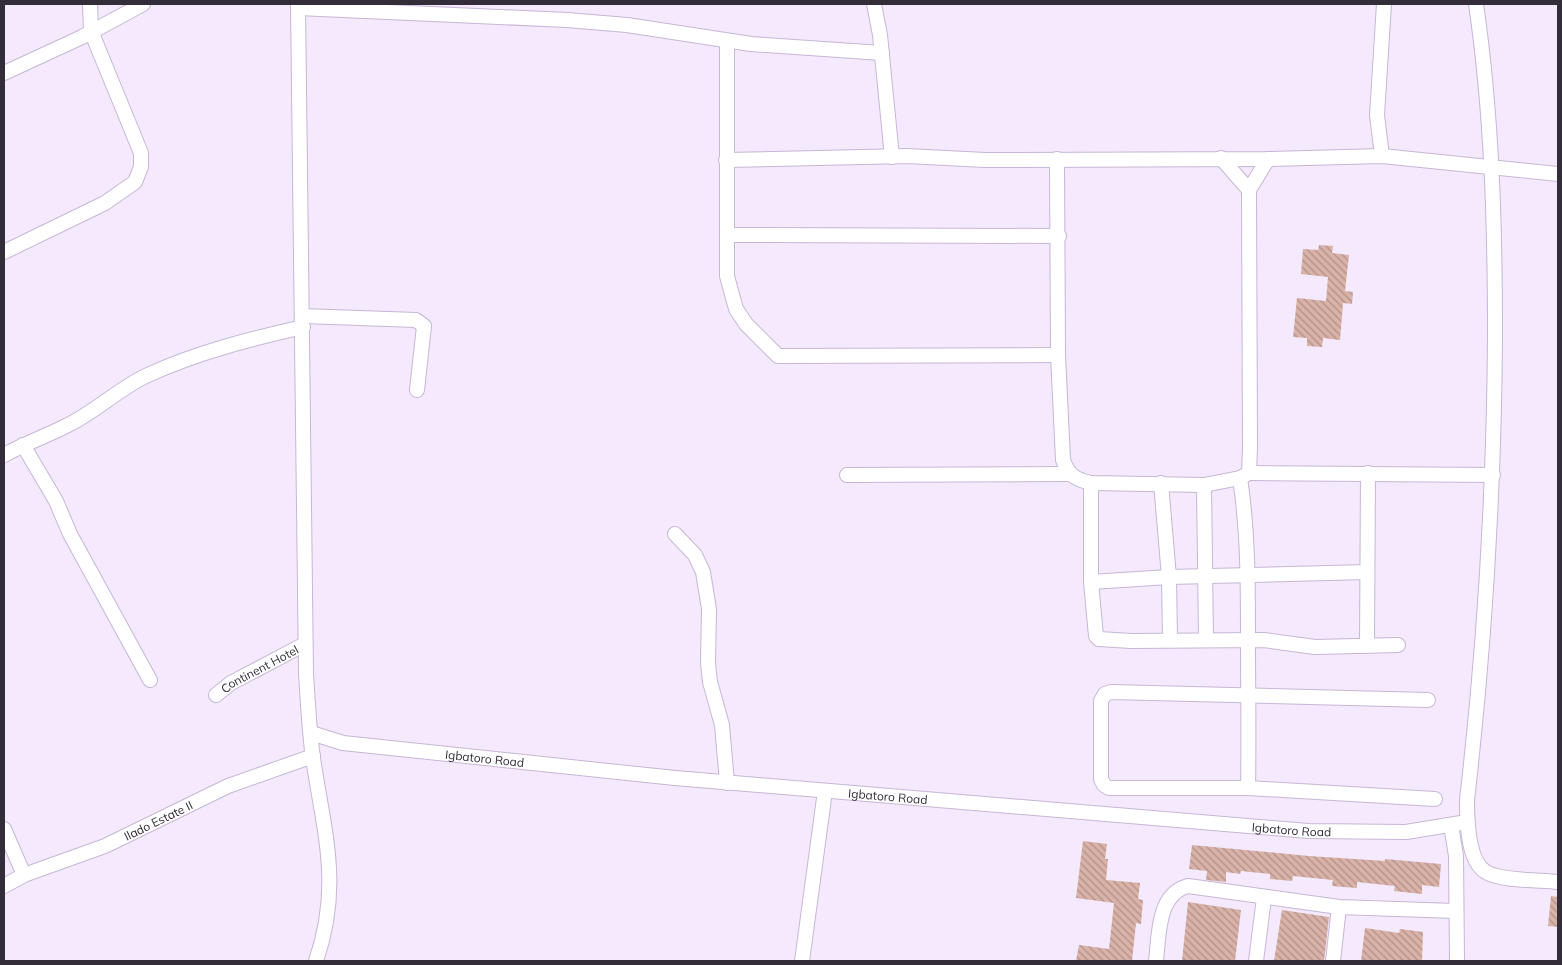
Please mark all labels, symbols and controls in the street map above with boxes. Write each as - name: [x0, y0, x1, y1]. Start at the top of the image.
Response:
- street label: Continent Hotel: [217, 641, 301, 696]
- street label: Igbatoro Road: [444, 746, 525, 770]
- street label: Igbatoro Road: [848, 785, 928, 807]
- street label: Ilado Estate II: [121, 797, 195, 843]
- street label: Igbatoro Road: [1251, 819, 1331, 839]

